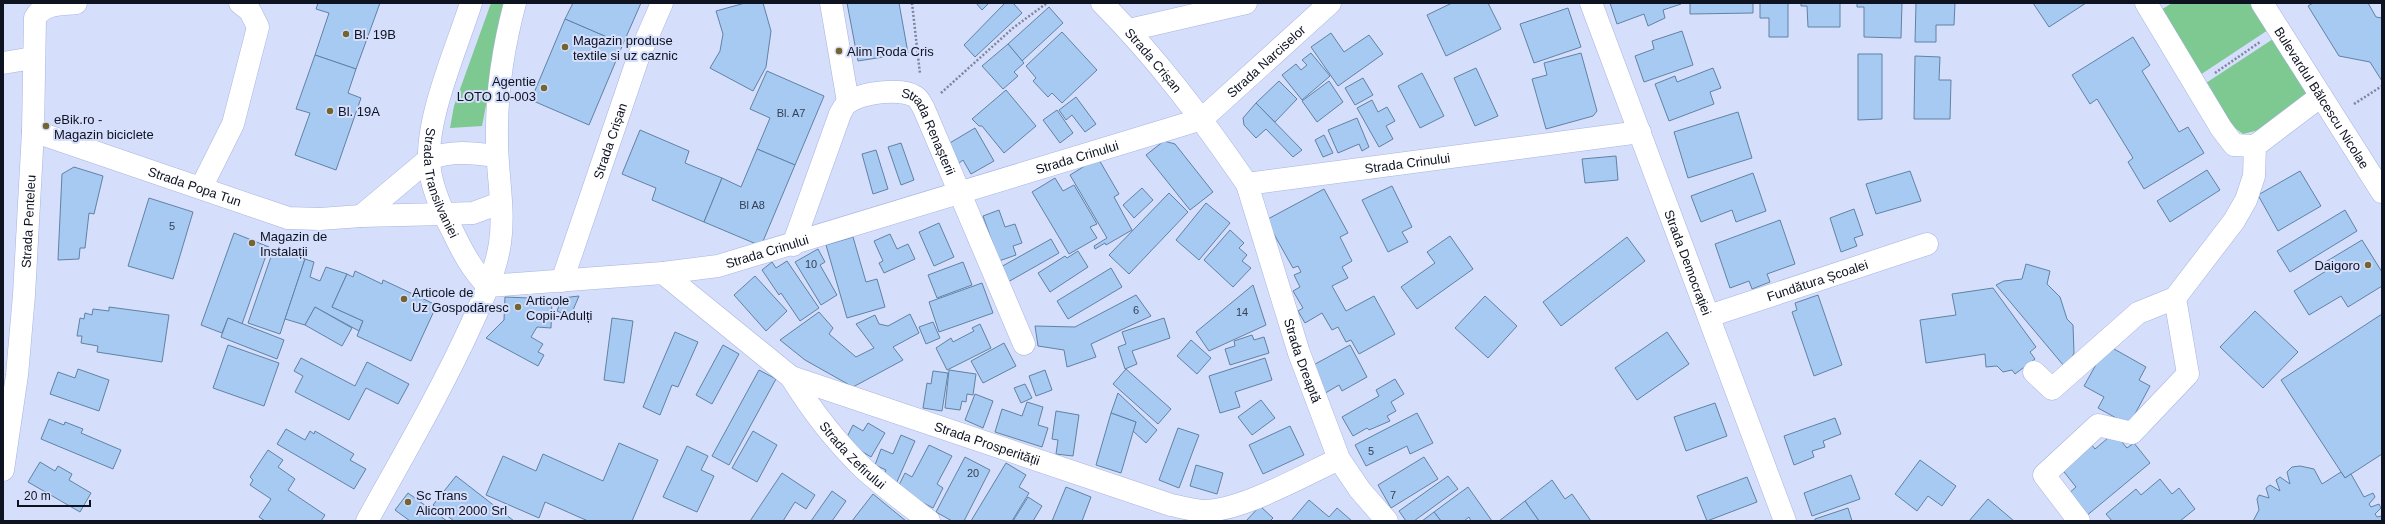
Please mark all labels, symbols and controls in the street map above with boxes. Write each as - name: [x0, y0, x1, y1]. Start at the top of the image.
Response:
- street label: Strada Narciselor: [1224, 22, 1309, 101]
- street label: Bulevardul Bălcescu Nicolae: [2271, 24, 2372, 171]
- street label: Strada Crișan: [1122, 25, 1185, 96]
- place label: Bl. 19B: [354, 27, 396, 42]
- marker: Bl. 19B: [341, 29, 351, 39]
- place label: Magazin produse textile si uz caznic: [573, 33, 678, 63]
- marker: Magazin produse textile si uz caznic: [560, 42, 570, 52]
- place label: Alim Roda Cris: [847, 44, 934, 59]
- marker: Alim Roda Cris: [834, 46, 844, 56]
- place label: Agentie LOTO 10-003: [457, 74, 536, 104]
- marker: Agentie LOTO 10-003: [539, 83, 549, 93]
- street label: Strada Renașterii: [900, 85, 958, 177]
- street label: Strada Crișan: [590, 101, 630, 181]
- place label: Bl. 19A: [338, 104, 380, 119]
- marker: Bl. 19A: [325, 106, 335, 116]
- house number: Bl. A7: [777, 107, 805, 119]
- place label: eBik.ro - Magazin biciclete: [54, 112, 154, 142]
- marker: eBik.ro - Magazin biciclete: [41, 121, 51, 131]
- street label: Strada Transilvaniei: [421, 127, 462, 240]
- street label: Strada Crinului: [1034, 138, 1120, 177]
- street label: Strada Crinului: [1364, 150, 1451, 176]
- street label: Strada Popa Tun: [146, 164, 243, 210]
- street label: Strada Penteleu: [18, 174, 39, 268]
- house number: Bl A8: [739, 199, 765, 211]
- street label: Strada Democrației: [1661, 208, 1714, 317]
- house number: 5: [169, 220, 175, 232]
- place label: Magazin de Instalații: [260, 229, 327, 259]
- street label: Strada Crinului: [724, 232, 810, 271]
- marker: Magazin de Instalații: [247, 238, 257, 248]
- street label: Fundătura Școalei: [1765, 257, 1870, 304]
- house number: 10: [805, 258, 817, 270]
- place label: Daigoro: [2314, 258, 2360, 273]
- marker: Daigoro: [2363, 260, 2373, 270]
- place label: Articole de Uz Gospodăresc: [412, 285, 509, 315]
- place label: Articole Copii-Adulți: [526, 293, 593, 323]
- marker: Articole de Uz Gospodăresc: [399, 294, 409, 304]
- marker: Articole Copii-Adulți: [513, 302, 523, 312]
- house number: 6: [1133, 304, 1139, 316]
- house number: 14: [1236, 306, 1248, 318]
- street label: Strada Dreaptă: [1281, 317, 1324, 405]
- street label: Strada Zefirului: [816, 419, 889, 492]
- street label: Strada Prosperității: [932, 419, 1042, 468]
- house number: 5: [1368, 445, 1374, 457]
- house number: 20: [967, 467, 979, 479]
- scale bar: [18, 482, 90, 508]
- place label: Sc Trans Alicom 2000 Srl: [416, 488, 507, 518]
- text: 20 m: [24, 489, 51, 503]
- house number: 7: [1390, 489, 1396, 501]
- marker: Sc Trans Alicom 2000 Srl: [403, 497, 413, 507]

